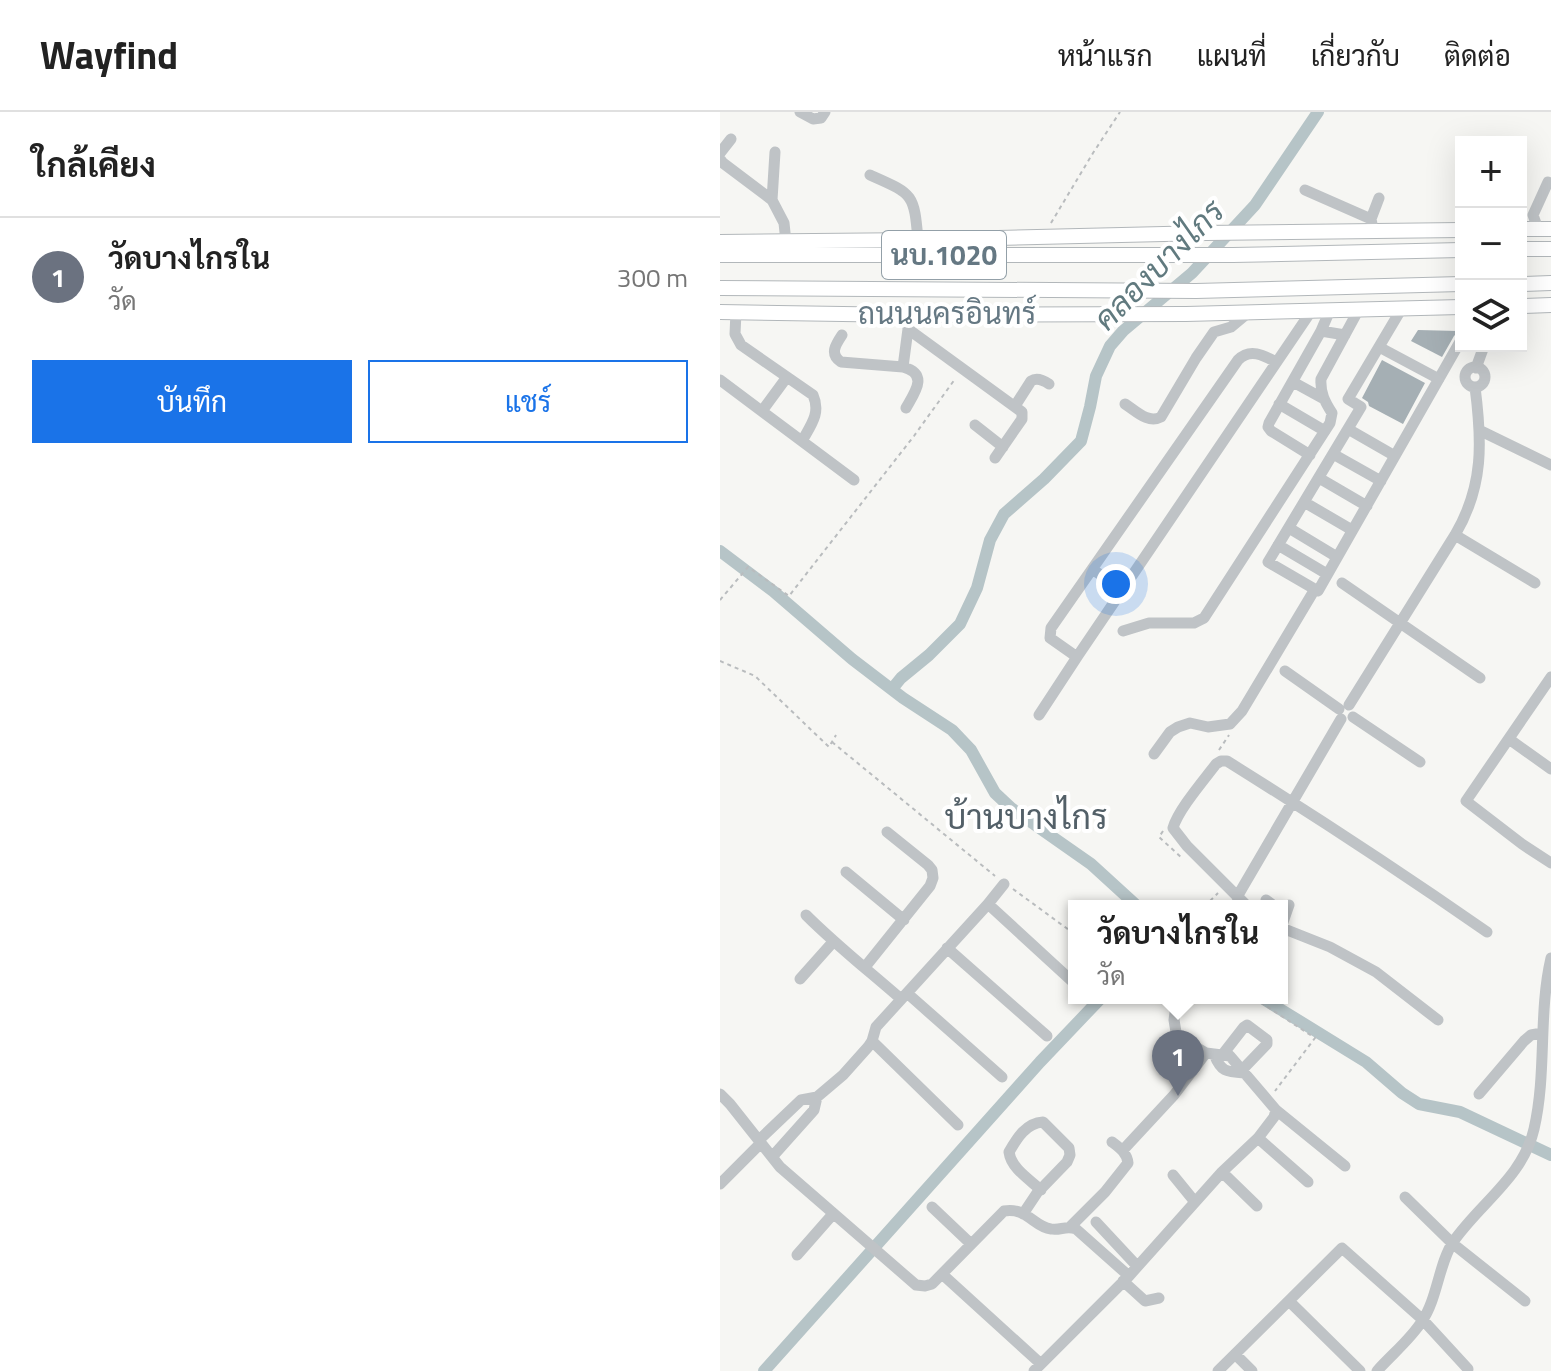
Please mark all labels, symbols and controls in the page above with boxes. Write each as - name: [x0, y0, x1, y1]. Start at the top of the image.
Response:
- text: Wayfind: [40, 26, 178, 84]
- text: หน้าแรก: [1058, 34, 1153, 77]
- text: แผนที่: [1197, 34, 1267, 77]
- text: เกี่ยวกับ: [1311, 34, 1400, 77]
- text: ติดต่อ: [1444, 34, 1511, 77]
- map controls: [1455, 136, 1527, 352]
- button: +: [1455, 136, 1527, 208]
- text: ใกล้เคียง: [32, 138, 156, 190]
- water label: คลองบางไกร: [1082, 187, 1236, 341]
- button: −: [1455, 208, 1527, 280]
- road number: นบ.1020: [882, 231, 1006, 279]
- text: วัดบางไกรใน: [108, 235, 270, 281]
- text: 1: [51, 258, 65, 297]
- text: 300 m: [617, 258, 688, 297]
- button: layers: [1455, 280, 1527, 352]
- text: วัด: [108, 281, 137, 320]
- street label: ถนนนครอินทร์: [858, 290, 1036, 336]
- button: บันทึก: [32, 360, 352, 443]
- button: แชร์: [368, 360, 688, 443]
- your location: [1096, 564, 1136, 604]
- district label: บ้านบางไกร: [944, 790, 1108, 842]
- popup: [1068, 900, 1288, 1004]
- text: วัดบางไกรใน: [1097, 910, 1259, 956]
- text: วัด: [1097, 956, 1126, 995]
- pin: 1: [1152, 1030, 1204, 1096]

